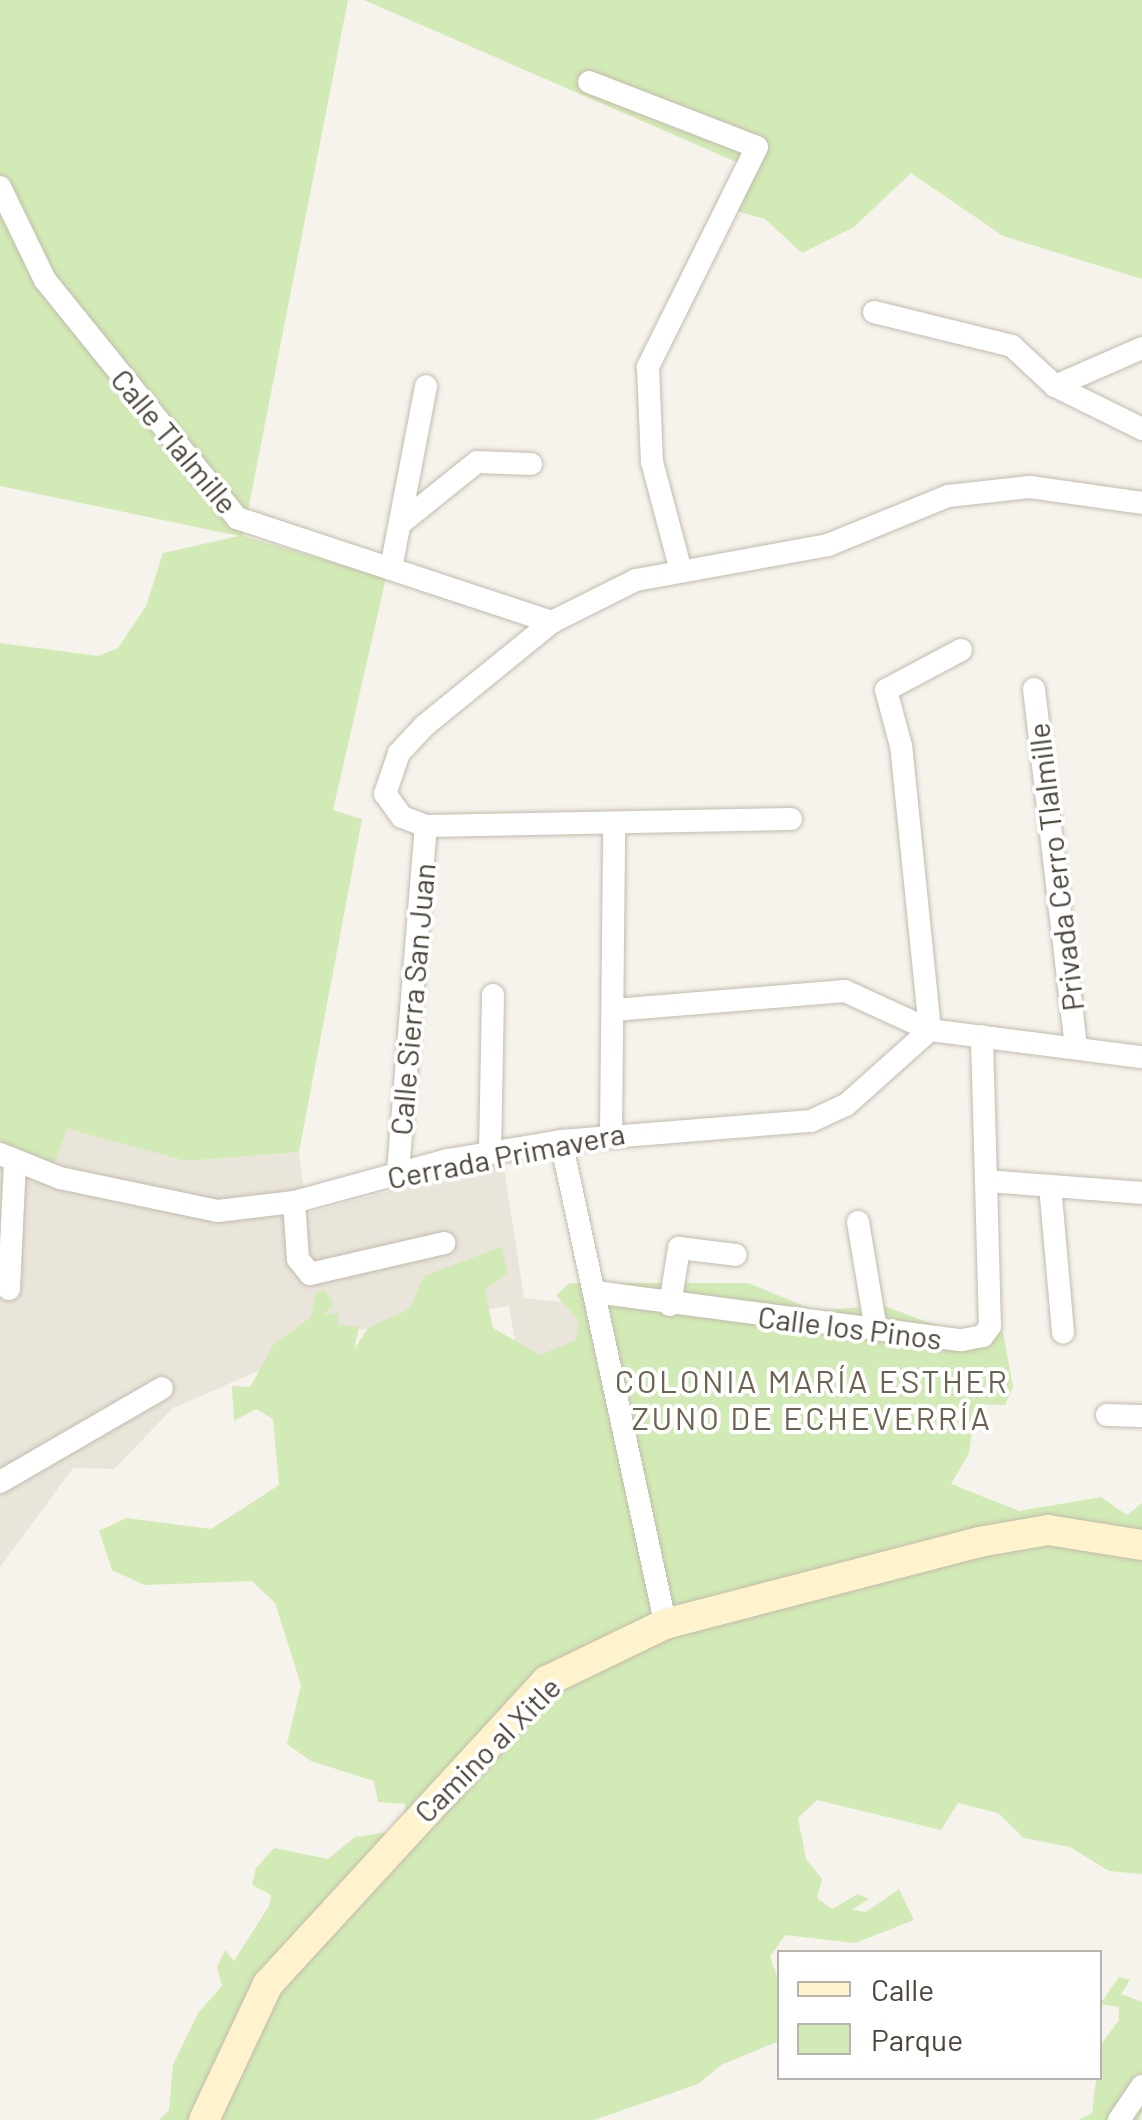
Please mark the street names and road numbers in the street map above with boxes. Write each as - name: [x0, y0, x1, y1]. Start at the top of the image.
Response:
- street label: Calle Tlalmille: [104, 361, 246, 521]
- street label: Privada Cerro Tlalmille: [1019, 721, 1091, 1013]
- street label: Calle Sierra San Juan: [382, 861, 442, 1137]
- street label: Cerrada Primavera: [384, 1114, 628, 1196]
- street label: Calle los Pinos: [756, 1298, 944, 1356]
- street label: Camino al Xitle: [407, 1669, 567, 1829]

